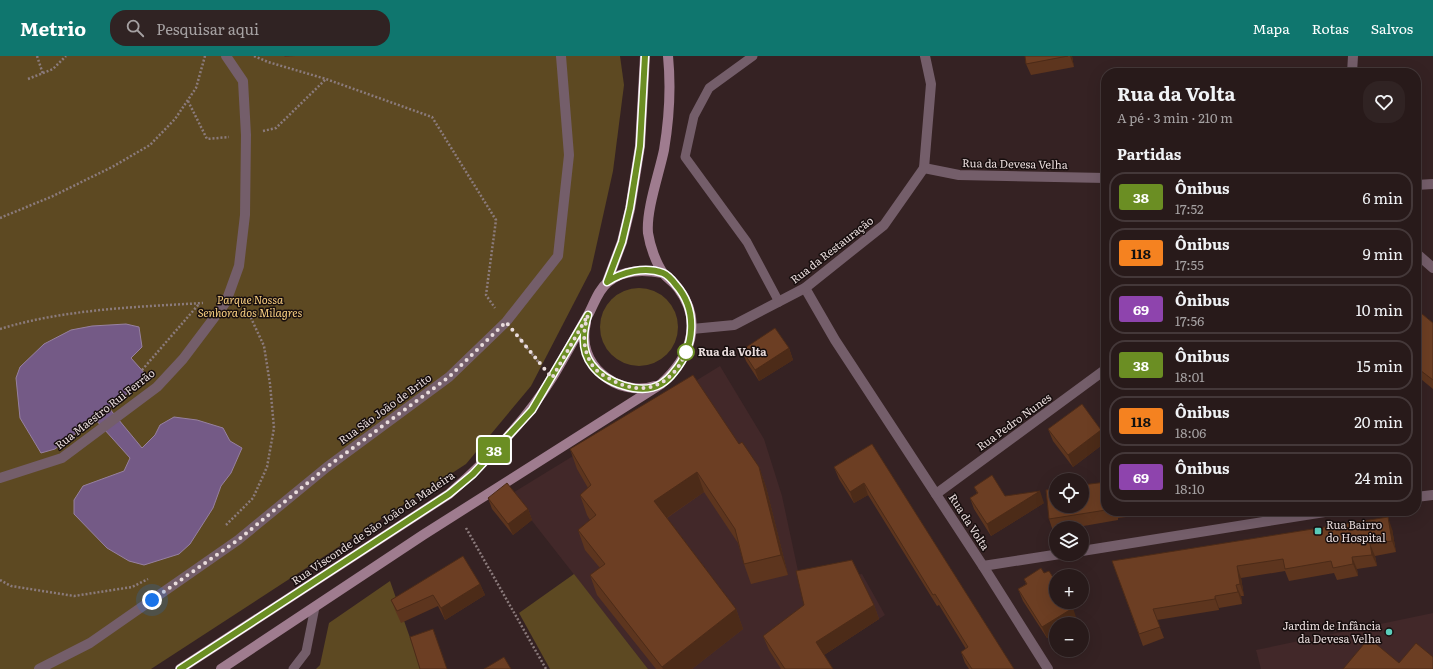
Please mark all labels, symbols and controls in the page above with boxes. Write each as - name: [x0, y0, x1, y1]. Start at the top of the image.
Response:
- search box: [110, 10, 390, 46]
- text: Metrio: [20, 14, 86, 42]
- icon: search: [124, 17, 146, 39]
- text: Pesquisar aqui: [156, 17, 259, 40]
- text: Mapa: [1252, 18, 1290, 38]
- text: Rotas: [1312, 18, 1349, 38]
- text: Salvos: [1371, 18, 1413, 38]
- text: Rua da Volta: [1117, 79, 1235, 107]
- button: heart: [1363, 81, 1405, 123]
- text: A pé · 3 min · 210 m: [1117, 108, 1233, 127]
- text: Partidas: [1117, 142, 1181, 165]
- street label: Rua da Devesa Velha: [962, 154, 1068, 172]
- text: Ônibus: [1175, 176, 1230, 199]
- text: 6 min: [1362, 186, 1403, 209]
- text: 38: [1133, 187, 1149, 207]
- text: 17:52: [1175, 199, 1204, 218]
- street label: Rua da Restauração: [787, 212, 876, 287]
- text: Ônibus: [1175, 232, 1230, 255]
- text: 9 min: [1363, 242, 1403, 265]
- text: 118: [1131, 243, 1151, 263]
- text: 17:55: [1175, 255, 1204, 274]
- text: Ônibus: [1175, 288, 1230, 311]
- park label: Parque Nossa Senhora dos Milagres: [198, 291, 302, 320]
- text: 10 min: [1356, 298, 1403, 321]
- text: 69: [1133, 299, 1149, 319]
- text: 17:56: [1175, 311, 1204, 330]
- marker: Rua da Volta: [677, 343, 695, 361]
- place label: Rua da Volta: [698, 343, 767, 359]
- text: Ônibus: [1175, 344, 1230, 367]
- text: 15 min: [1357, 354, 1403, 377]
- text: 38: [1133, 355, 1149, 375]
- street label: Rua Maestro Rui Ferrão: [51, 364, 158, 452]
- text: 18:01: [1175, 367, 1205, 386]
- street label: Rua São João de Brito: [335, 369, 434, 447]
- street label: Rua Pedro Nunes: [973, 389, 1054, 454]
- text: Ônibus: [1175, 400, 1230, 423]
- text: 20 min: [1354, 410, 1403, 433]
- text: 118: [1131, 411, 1151, 431]
- text: 18:06: [1175, 423, 1206, 442]
- line badge: 38: [476, 437, 512, 463]
- text: 38: [486, 440, 502, 460]
- text: Ônibus: [1175, 456, 1230, 479]
- street label: Rua Visconde de São João da Madeira: [288, 466, 457, 588]
- text: 24 min: [1355, 466, 1403, 489]
- text: 69: [1133, 467, 1149, 487]
- map controls: [1049, 473, 1089, 657]
- button: locate: [1049, 473, 1089, 513]
- text: 18:10: [1175, 479, 1205, 498]
- street label: Rua da Volta: [946, 490, 994, 553]
- place label: Rua Bairro do Hospital: [1326, 516, 1386, 545]
- button: layers: [1049, 521, 1089, 561]
- marker: Rua Bairro do Hospital: [1313, 526, 1323, 536]
- button: +: [1049, 569, 1089, 609]
- your location: [142, 590, 162, 610]
- button: −: [1049, 617, 1089, 657]
- place label: Jardim de Infância da Devesa Velha: [1283, 617, 1381, 646]
- marker: Jardim de Infância da Devesa Velha: [1384, 627, 1394, 637]

